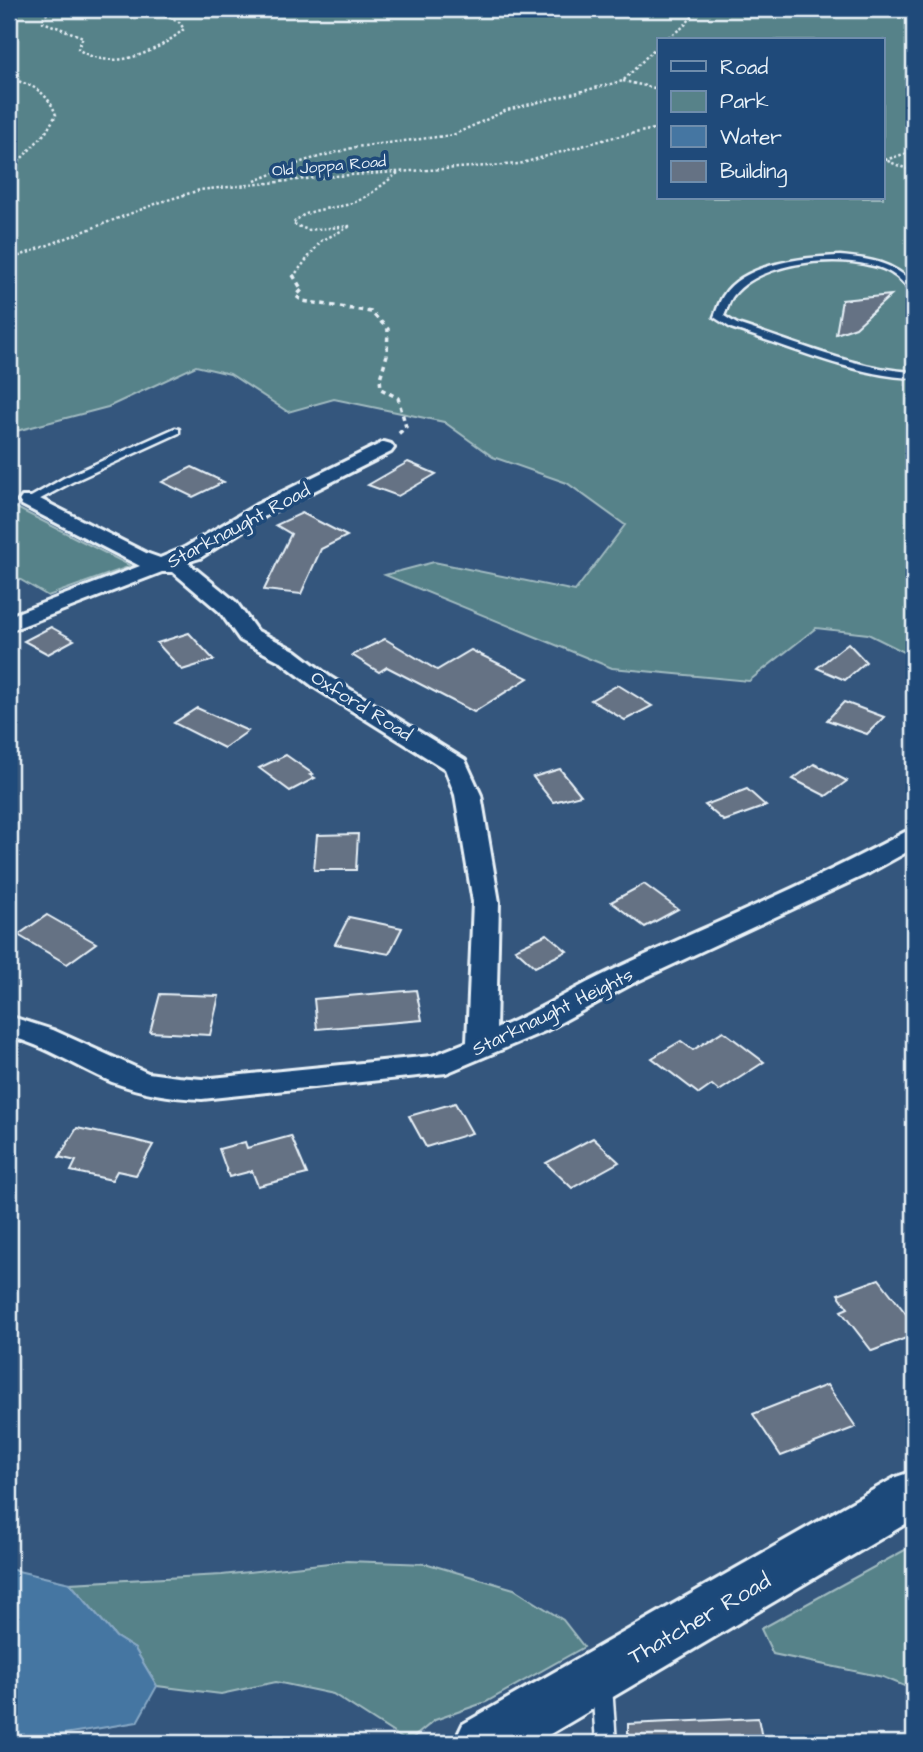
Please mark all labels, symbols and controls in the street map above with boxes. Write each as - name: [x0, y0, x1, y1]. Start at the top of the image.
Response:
- legend: [657, 38, 884, 200]
- text: Road: [720, 53, 768, 82]
- text: Park: [720, 87, 769, 116]
- text: Water: [720, 123, 782, 152]
- street label: Old Joppa Road: [271, 150, 387, 182]
- text: Building: [720, 157, 788, 188]
- street label: Starknaught Road: [162, 477, 316, 576]
- street label: Oxford Road: [305, 664, 417, 748]
- street label: Starknaught Heights: [468, 962, 638, 1064]
- street label: Thatcher Road: [622, 1565, 777, 1673]

